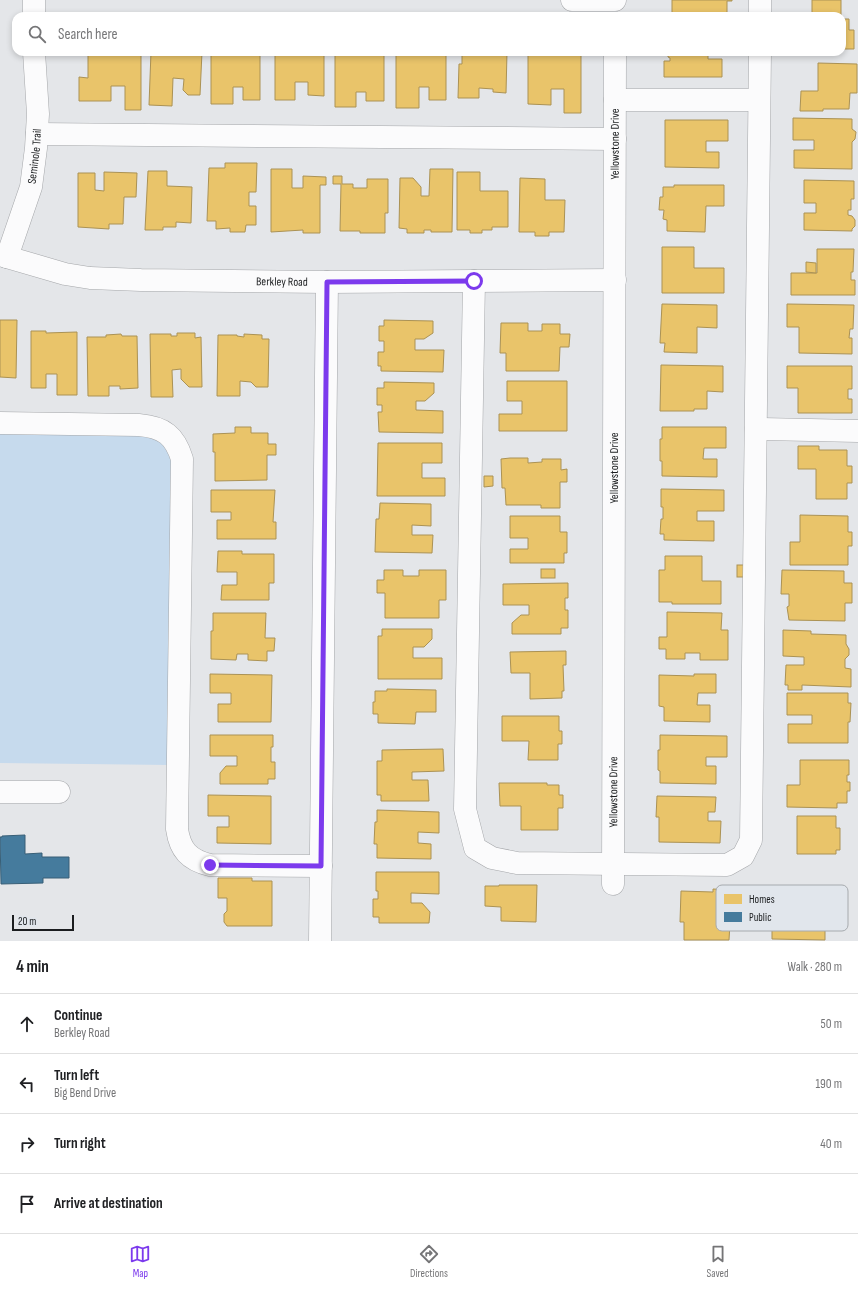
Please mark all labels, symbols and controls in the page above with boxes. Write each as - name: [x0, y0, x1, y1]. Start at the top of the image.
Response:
- search box: [12, 12, 846, 56]
- icon: search: [26, 23, 48, 45]
- text: Search here: [58, 25, 118, 44]
- street label: Yellowstone Drive: [607, 108, 622, 180]
- street label: Seminole Trail: [24, 128, 45, 185]
- route start: [465, 272, 483, 290]
- street label: Berkley Road: [256, 274, 308, 289]
- street label: Yellowstone Drive: [606, 432, 622, 504]
- street label: Yellowstone Drive: [606, 756, 621, 828]
- route end: [201, 856, 219, 874]
- legend: [716, 885, 848, 931]
- text: Homes: [749, 893, 775, 906]
- text: Public: [749, 911, 772, 924]
- scale bar: [12, 913, 74, 932]
- text: 20 m: [18, 915, 36, 928]
- text: 4 min: [16, 957, 49, 977]
- text: Walk · 280 m: [788, 959, 842, 975]
- text: Continue: [54, 1006, 103, 1025]
- icon: ahead: [16, 1013, 38, 1035]
- text: 50 m: [821, 1016, 842, 1032]
- text: Berkley Road: [54, 1025, 110, 1041]
- text: Turn left: [54, 1066, 99, 1085]
- icon: left: [16, 1073, 38, 1095]
- text: 190 m: [815, 1076, 842, 1092]
- text: Big Bend Drive: [54, 1085, 116, 1101]
- icon: right: [16, 1133, 38, 1155]
- text: Turn right: [54, 1134, 106, 1153]
- text: 40 m: [820, 1136, 842, 1152]
- icon: arrive: [16, 1193, 38, 1215]
- text: Arrive at destination: [54, 1194, 163, 1213]
- tab: Map: [129, 1243, 151, 1280]
- tab: Directions: [410, 1243, 448, 1280]
- tab: Saved: [707, 1243, 729, 1280]

